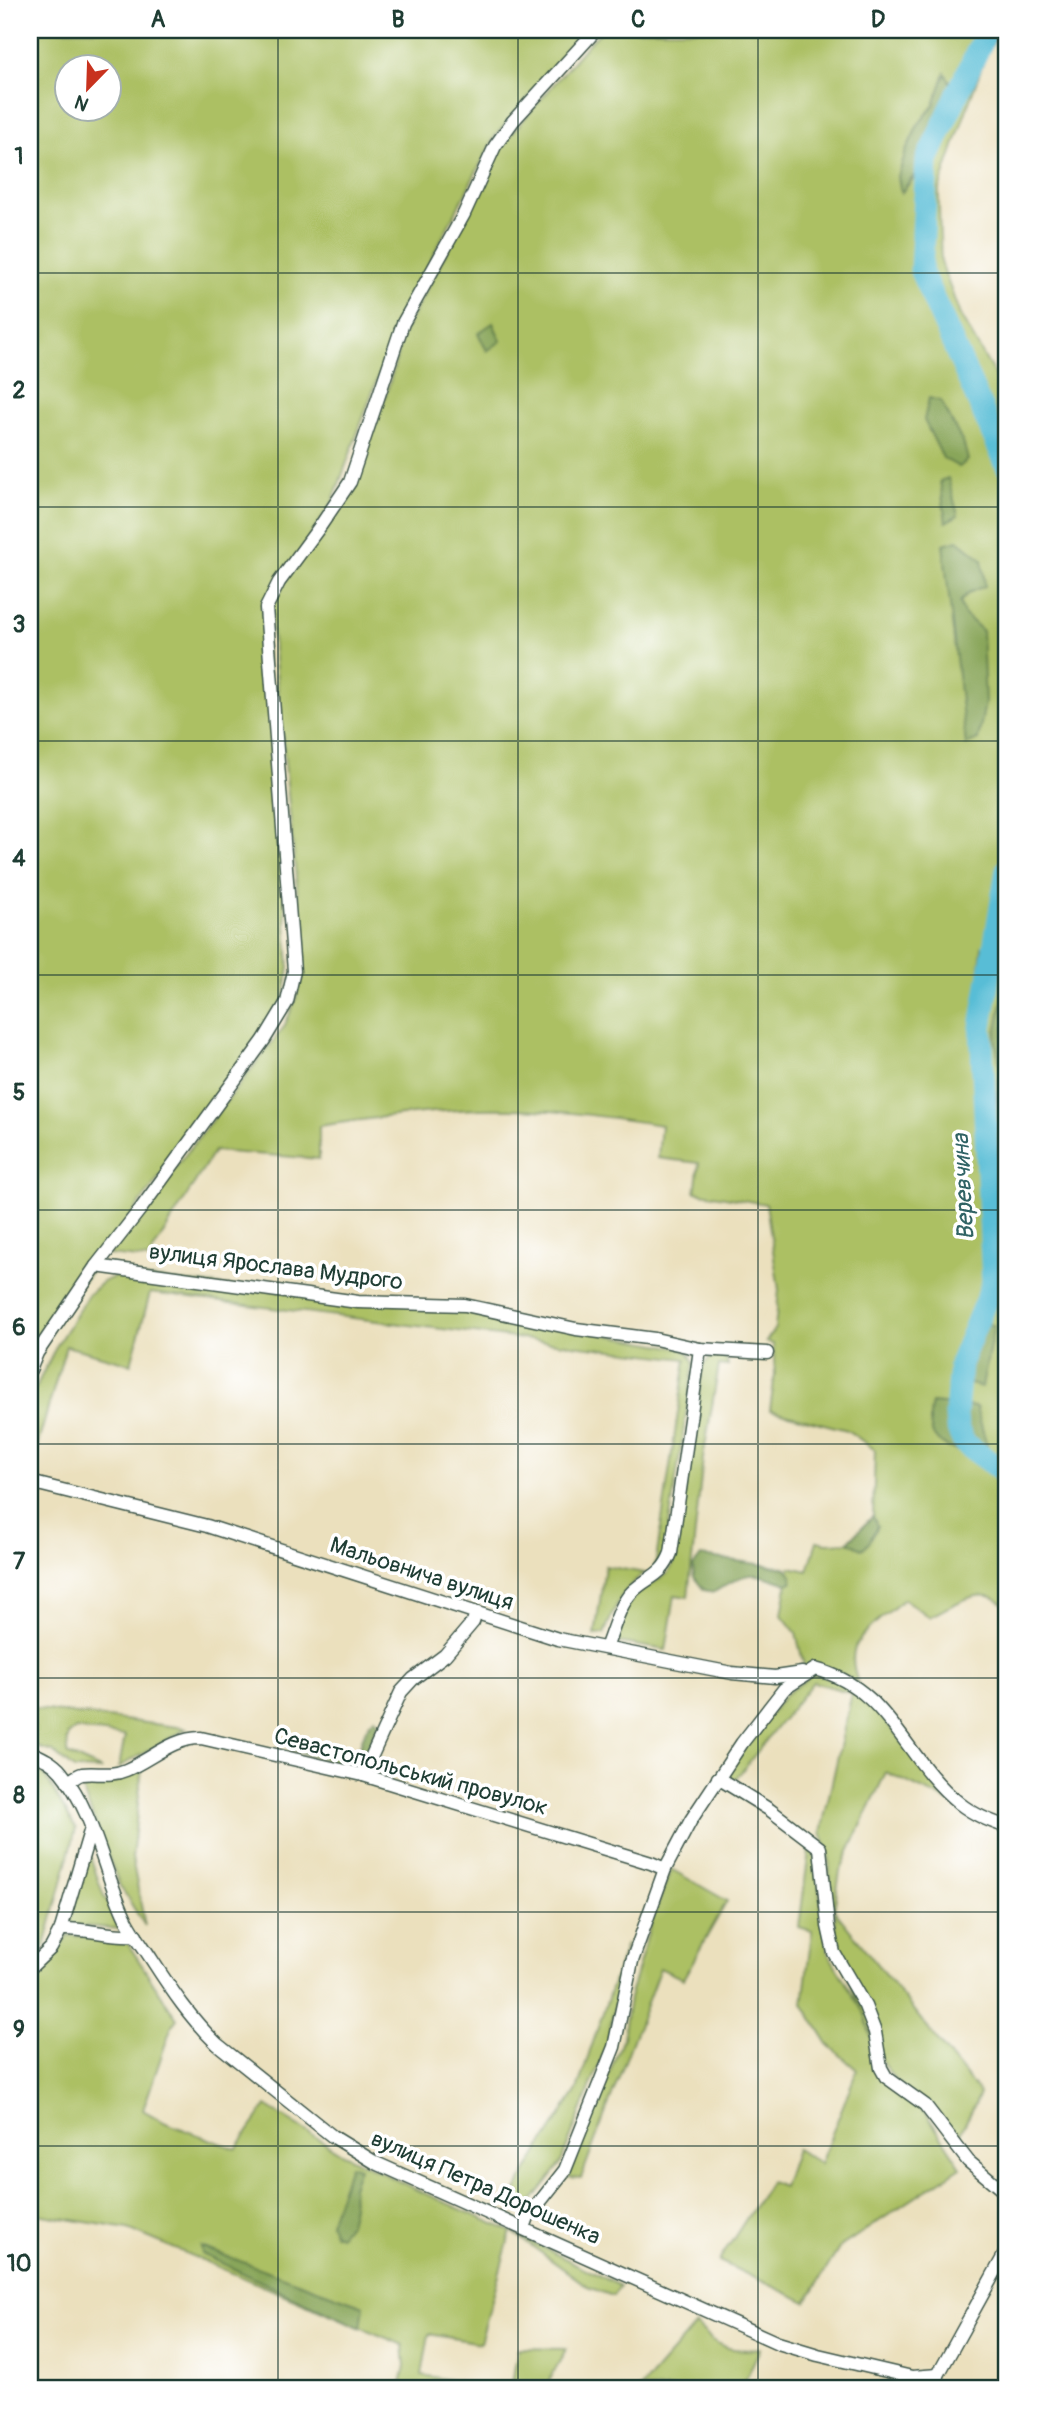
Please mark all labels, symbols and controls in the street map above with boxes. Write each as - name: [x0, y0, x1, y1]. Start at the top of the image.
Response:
- text: A: [151, 5, 166, 34]
- text: B: [391, 5, 405, 34]
- text: C: [631, 5, 645, 34]
- text: D: [871, 5, 885, 34]
- north arrow: [52, 52, 122, 122]
- text: N: [71, 89, 92, 116]
- text: 1: [15, 142, 24, 171]
- text: 2: [13, 376, 26, 405]
- text: 3: [13, 610, 25, 639]
- text: 4: [12, 844, 26, 873]
- text: 5: [13, 1078, 25, 1107]
- water label: Веревчина: [946, 1131, 981, 1241]
- street label: вулиця Ярослава Мудрого: [147, 1237, 404, 1296]
- text: 6: [12, 1313, 26, 1342]
- street label: Мальовнича вулиця: [326, 1530, 517, 1617]
- text: 7: [13, 1547, 26, 1576]
- street label: Севастопольський провулок: [271, 1721, 551, 1822]
- text: 8: [13, 1781, 25, 1810]
- text: 9: [13, 2015, 25, 2044]
- street label: вулиця Петра Дорошенка: [367, 2124, 605, 2251]
- text: 10: [7, 2249, 31, 2278]

